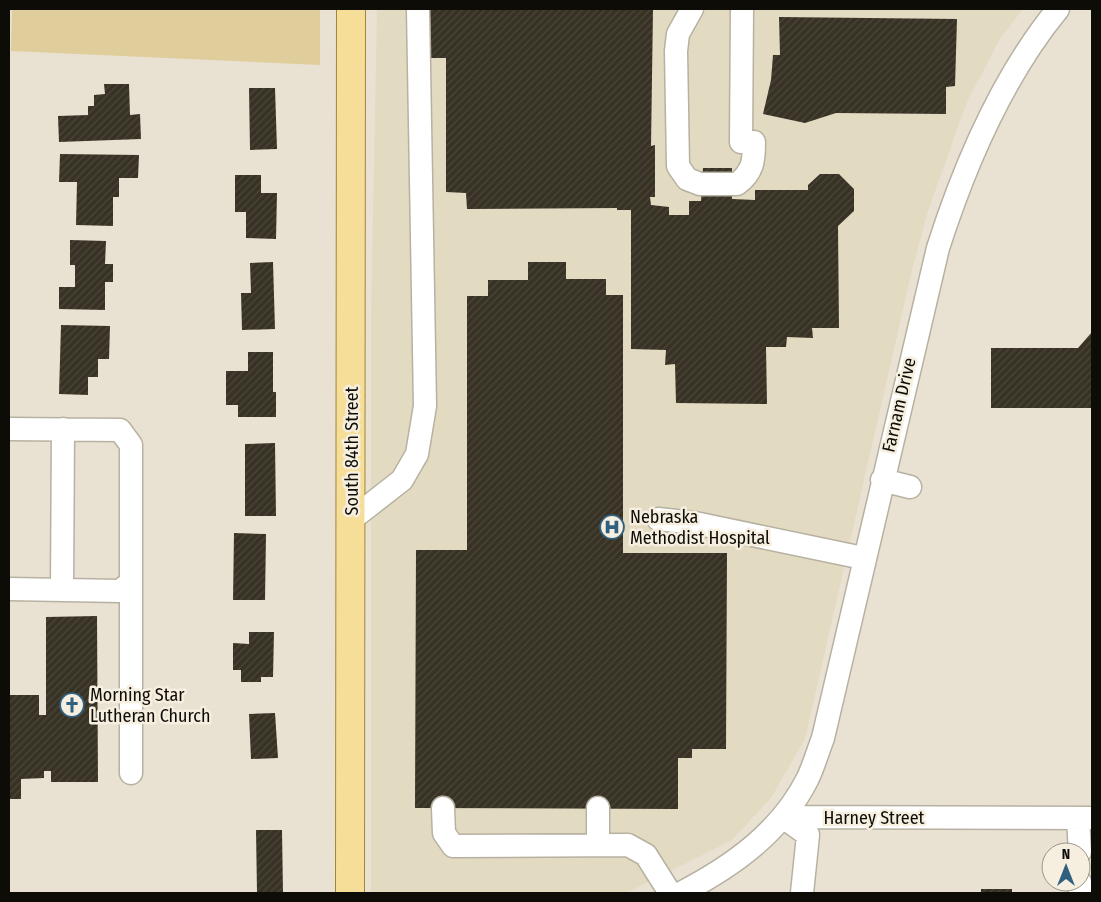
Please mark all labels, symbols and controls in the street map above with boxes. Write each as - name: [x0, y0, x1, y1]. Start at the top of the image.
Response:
- street label: Farnam Drive: [877, 355, 921, 454]
- street label: South 84th Street: [341, 386, 363, 516]
- place label: Nebraska Methodist Hospital: [630, 506, 770, 549]
- hospital icon: Nebraska Methodist Hospital: [599, 514, 625, 540]
- place label: Morning Star Lutheran Church: [90, 684, 210, 727]
- church icon: Morning Star Lutheran Church: [59, 692, 85, 718]
- street label: Harney Street: [824, 807, 925, 829]
- north arrow: [1041, 842, 1091, 892]
- text: N: [1062, 846, 1070, 863]

